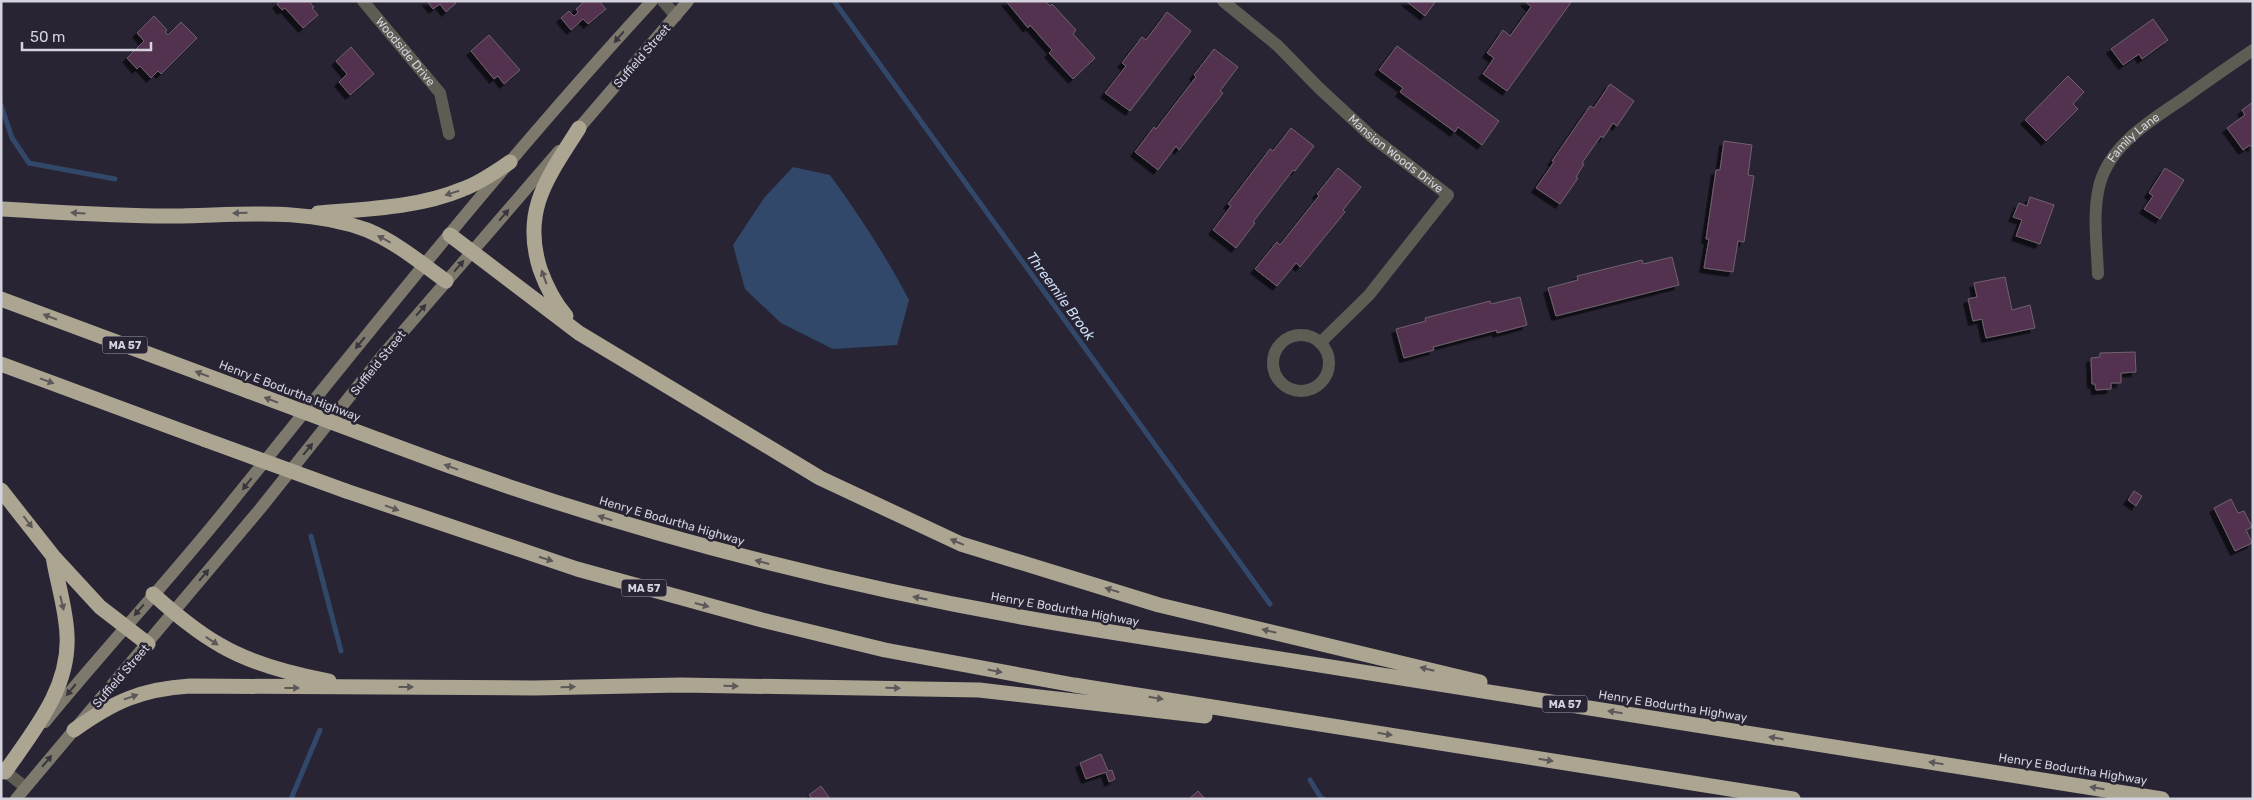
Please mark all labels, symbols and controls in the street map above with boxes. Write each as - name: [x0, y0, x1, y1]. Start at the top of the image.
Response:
- street label: Woodside Drive: [373, 14, 438, 89]
- scale bar: [22, 20, 151, 52]
- street label: Suffield Street: [611, 21, 674, 91]
- text: 50 m: [30, 28, 65, 46]
- one-way arrow: [613, 31, 625, 43]
- street label: Family Lane: [2104, 110, 2162, 165]
- street label: Mansion Woods Drive: [1345, 112, 1446, 196]
- one-way arrow: [444, 190, 459, 197]
- one-way arrow: [498, 208, 509, 221]
- one-way arrow: [70, 209, 86, 217]
- one-way arrow: [232, 209, 248, 217]
- one-way arrow: [377, 235, 392, 243]
- water label: Threemile Brook: [1023, 249, 1099, 345]
- one-way arrow: [453, 261, 465, 273]
- one-way arrow: [540, 270, 547, 285]
- one-way arrow: [416, 304, 427, 317]
- one-way arrow: [42, 313, 57, 321]
- street label: Suffield Street: [348, 328, 409, 398]
- road number: MA 57: [102, 336, 148, 354]
- one-way arrow: [354, 337, 365, 350]
- street label: Henry E Bodurtha Highway: [217, 358, 363, 425]
- one-way arrow: [195, 370, 210, 377]
- one-way arrow: [40, 377, 55, 385]
- one-way arrow: [263, 396, 278, 404]
- one-way arrow: [302, 443, 313, 456]
- one-way arrow: [443, 463, 458, 471]
- one-way arrow: [241, 477, 252, 490]
- street label: Henry E Bodurtha Highway: [598, 494, 747, 549]
- one-way arrow: [385, 504, 400, 512]
- one-way arrow: [598, 514, 613, 521]
- one-way arrow: [22, 515, 33, 528]
- one-way arrow: [950, 538, 964, 546]
- one-way arrow: [539, 556, 554, 564]
- one-way arrow: [754, 557, 769, 565]
- one-way arrow: [199, 569, 210, 582]
- road number: MA 57: [622, 580, 666, 596]
- one-way arrow: [1104, 586, 1119, 594]
- street label: Henry E Bodurtha Highway: [990, 589, 1141, 629]
- one-way arrow: [913, 594, 928, 602]
- one-way arrow: [58, 596, 66, 611]
- one-way arrow: [695, 601, 710, 609]
- one-way arrow: [133, 604, 145, 616]
- one-way arrow: [1261, 627, 1276, 635]
- one-way arrow: [206, 636, 219, 646]
- street label: Suffield Street: [90, 641, 153, 711]
- one-way arrow: [1419, 665, 1434, 673]
- one-way arrow: [988, 668, 1004, 676]
- one-way arrow: [723, 682, 739, 690]
- one-way arrow: [398, 683, 414, 691]
- one-way arrow: [560, 683, 576, 691]
- one-way arrow: [66, 684, 77, 697]
- one-way arrow: [284, 684, 300, 692]
- one-way arrow: [885, 684, 901, 692]
- street label: Henry E Bodurtha Highway: [1598, 687, 1749, 725]
- one-way arrow: [124, 693, 139, 701]
- one-way arrow: [1148, 694, 1164, 702]
- road number: MA 57: [1542, 696, 1588, 712]
- one-way arrow: [1607, 708, 1623, 716]
- one-way arrow: [1378, 731, 1394, 739]
- one-way arrow: [1767, 733, 1783, 741]
- street label: Henry E Bodurtha Highway: [1998, 750, 2149, 788]
- one-way arrow: [42, 755, 53, 768]
- one-way arrow: [1538, 756, 1554, 764]
- one-way arrow: [1928, 759, 1944, 767]
- one-way arrow: [2088, 784, 2104, 792]

